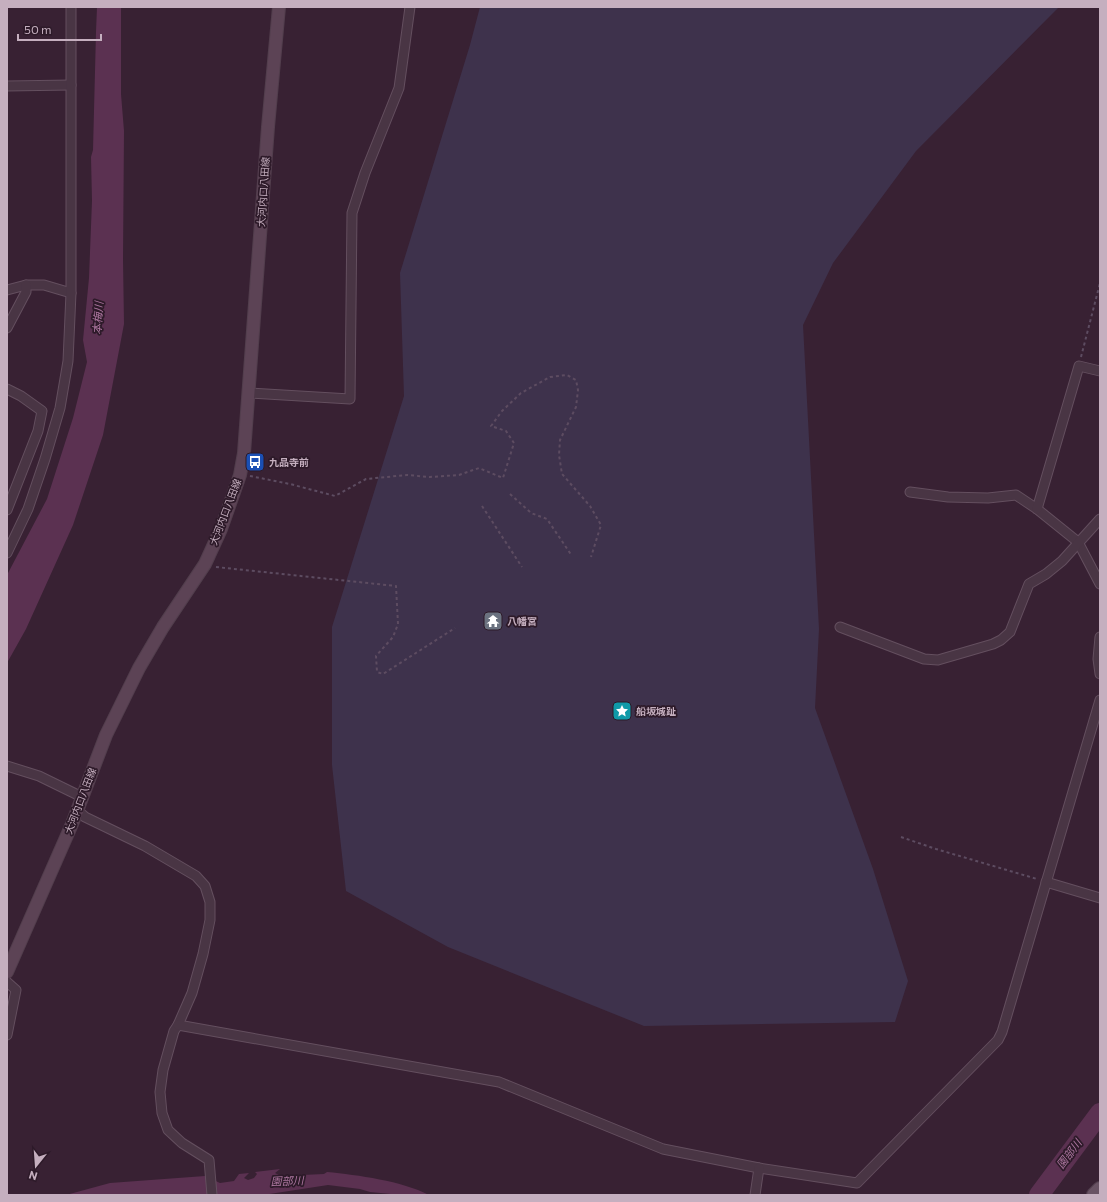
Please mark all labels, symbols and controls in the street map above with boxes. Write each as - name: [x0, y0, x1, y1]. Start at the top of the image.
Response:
- scale bar: [18, 16, 101, 42]
- text: 50 m: [24, 22, 52, 36]
- street label: 大河内口八田線: [255, 157, 271, 227]
- water label: 本梅川: [90, 300, 105, 335]
- bus stop icon: 九品寺前: [244, 451, 266, 473]
- place label: 九品寺前: [269, 456, 309, 468]
- street label: 大河内口八田線: [207, 477, 243, 547]
- temple icon: 八幡宮: [482, 610, 504, 632]
- place label: 八幡宮: [507, 615, 537, 627]
- place icon: 船坂城趾: [611, 700, 633, 722]
- place label: 船坂城趾: [636, 705, 676, 717]
- street label: 大河内口八田線: [62, 766, 98, 836]
- water label: 園部川: [1053, 1136, 1084, 1171]
- north arrow: [16, 1146, 56, 1186]
- text: N: [27, 1169, 39, 1183]
- water label: 園部川: [270, 1173, 305, 1188]

